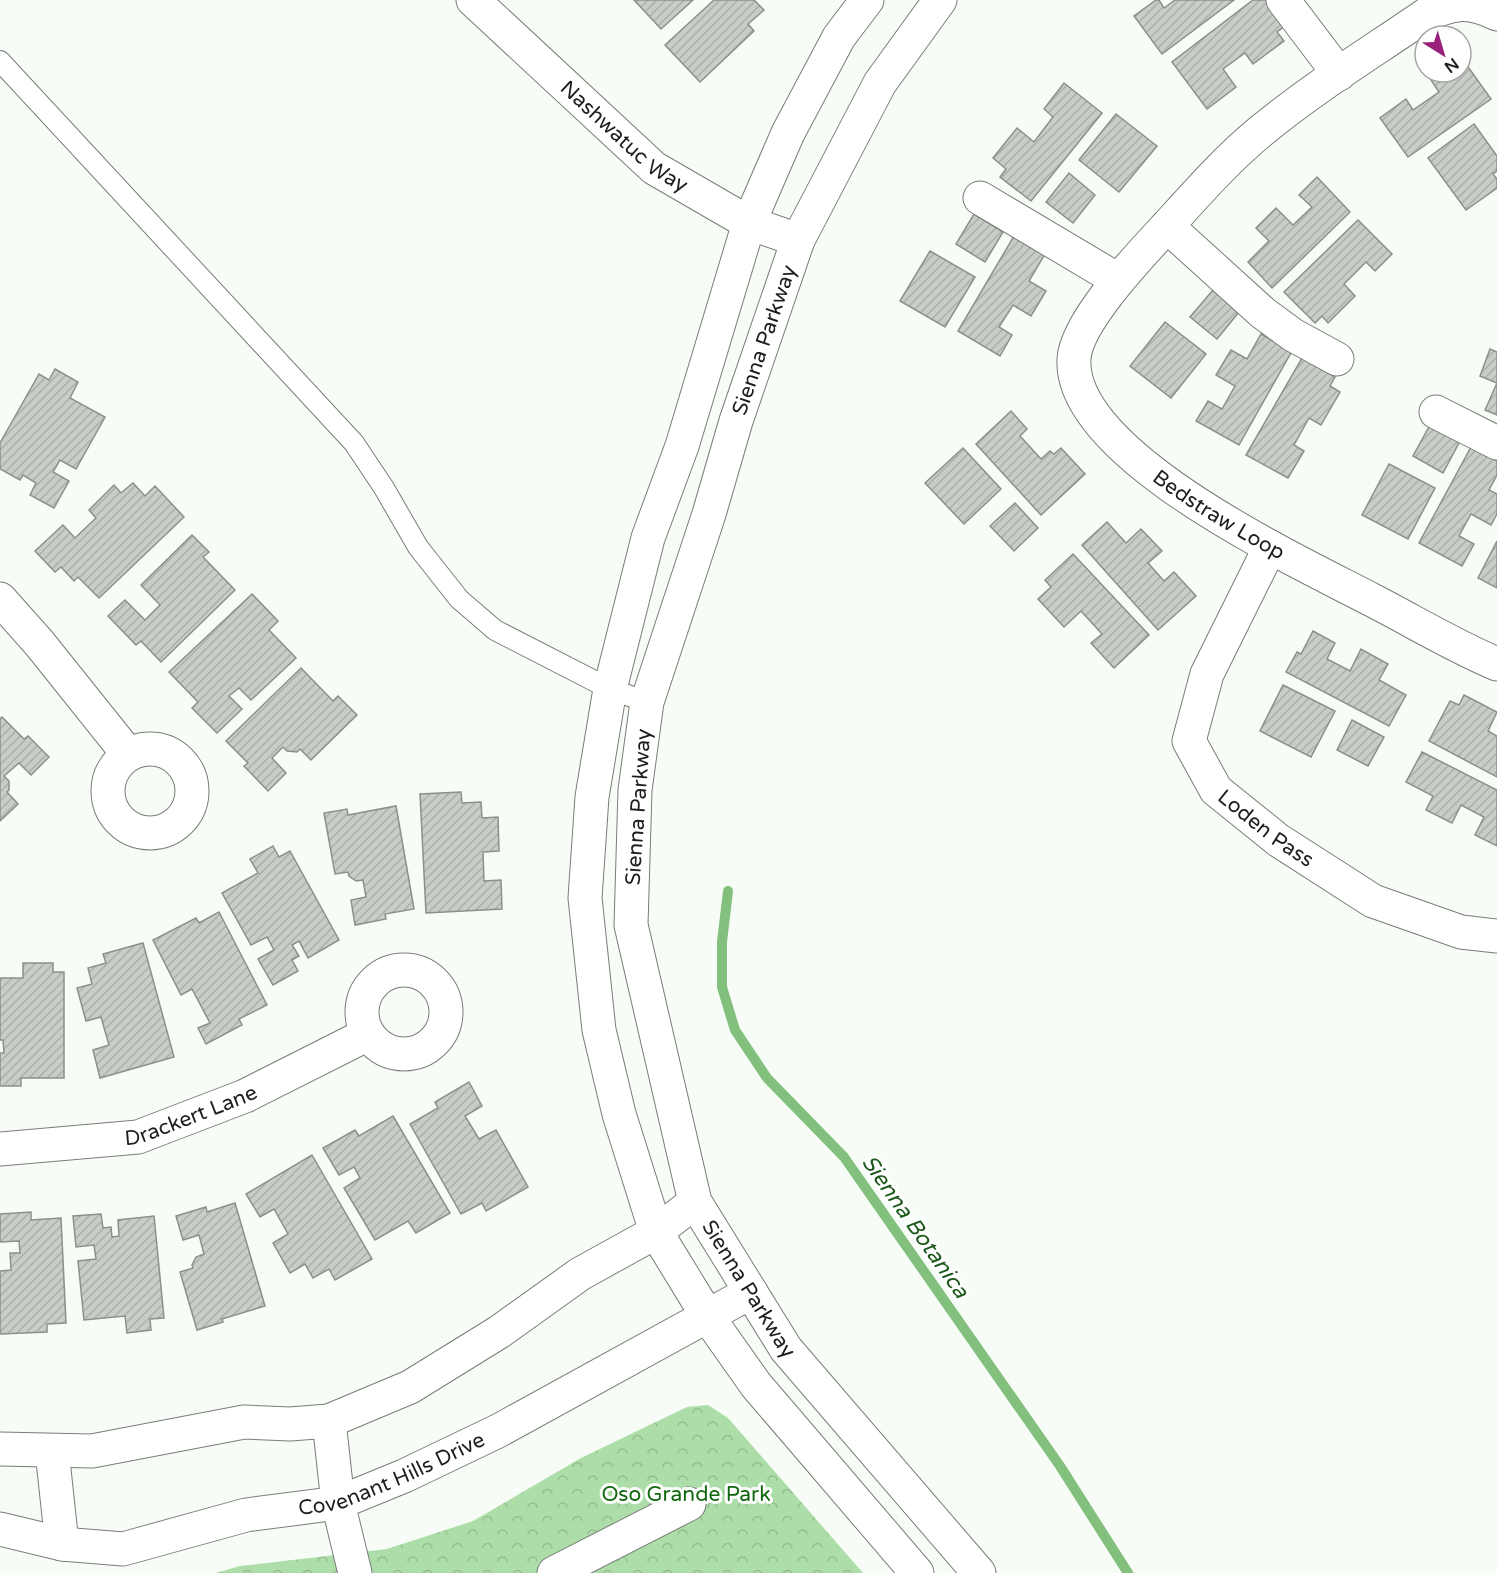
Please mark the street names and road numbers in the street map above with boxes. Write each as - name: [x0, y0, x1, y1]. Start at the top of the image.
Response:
- street label: Nashwatuc Way: [555, 75, 692, 198]
- street label: Sienna Parkway: [727, 262, 802, 418]
- street label: Bedstraw Loop: [1148, 465, 1289, 565]
- street label: Sienna Parkway: [621, 728, 656, 886]
- street label: Loden Pass: [1212, 784, 1318, 873]
- street label: Drackert Lane: [124, 1080, 262, 1151]
- street label: Sienna Parkway: [696, 1216, 800, 1363]
- street label: Covenant Hills Drive: [297, 1427, 489, 1521]

